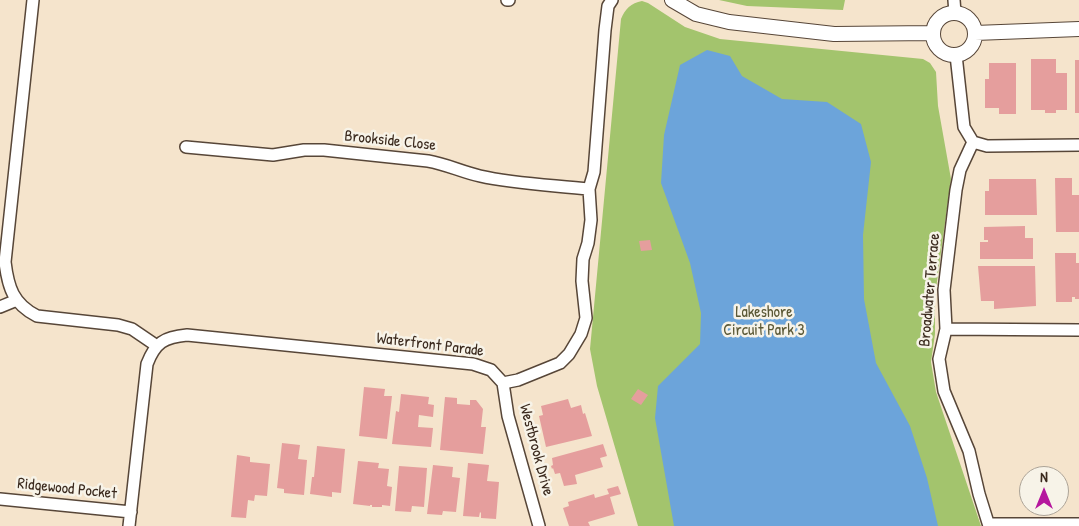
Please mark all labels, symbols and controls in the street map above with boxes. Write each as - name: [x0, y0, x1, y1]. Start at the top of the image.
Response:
- street label: Brookside Close: [343, 127, 437, 155]
- street label: Broadwater Terrace: [915, 233, 945, 347]
- park label: Lakeshore Circuit Park 3: [723, 303, 805, 341]
- street label: Waterfront Parade: [375, 329, 485, 361]
- street label: Westbrook Drive: [515, 402, 557, 498]
- north arrow: [1019, 466, 1069, 516]
- text: N: [1040, 467, 1048, 486]
- street label: Ridgewood Pocket: [16, 474, 118, 504]

